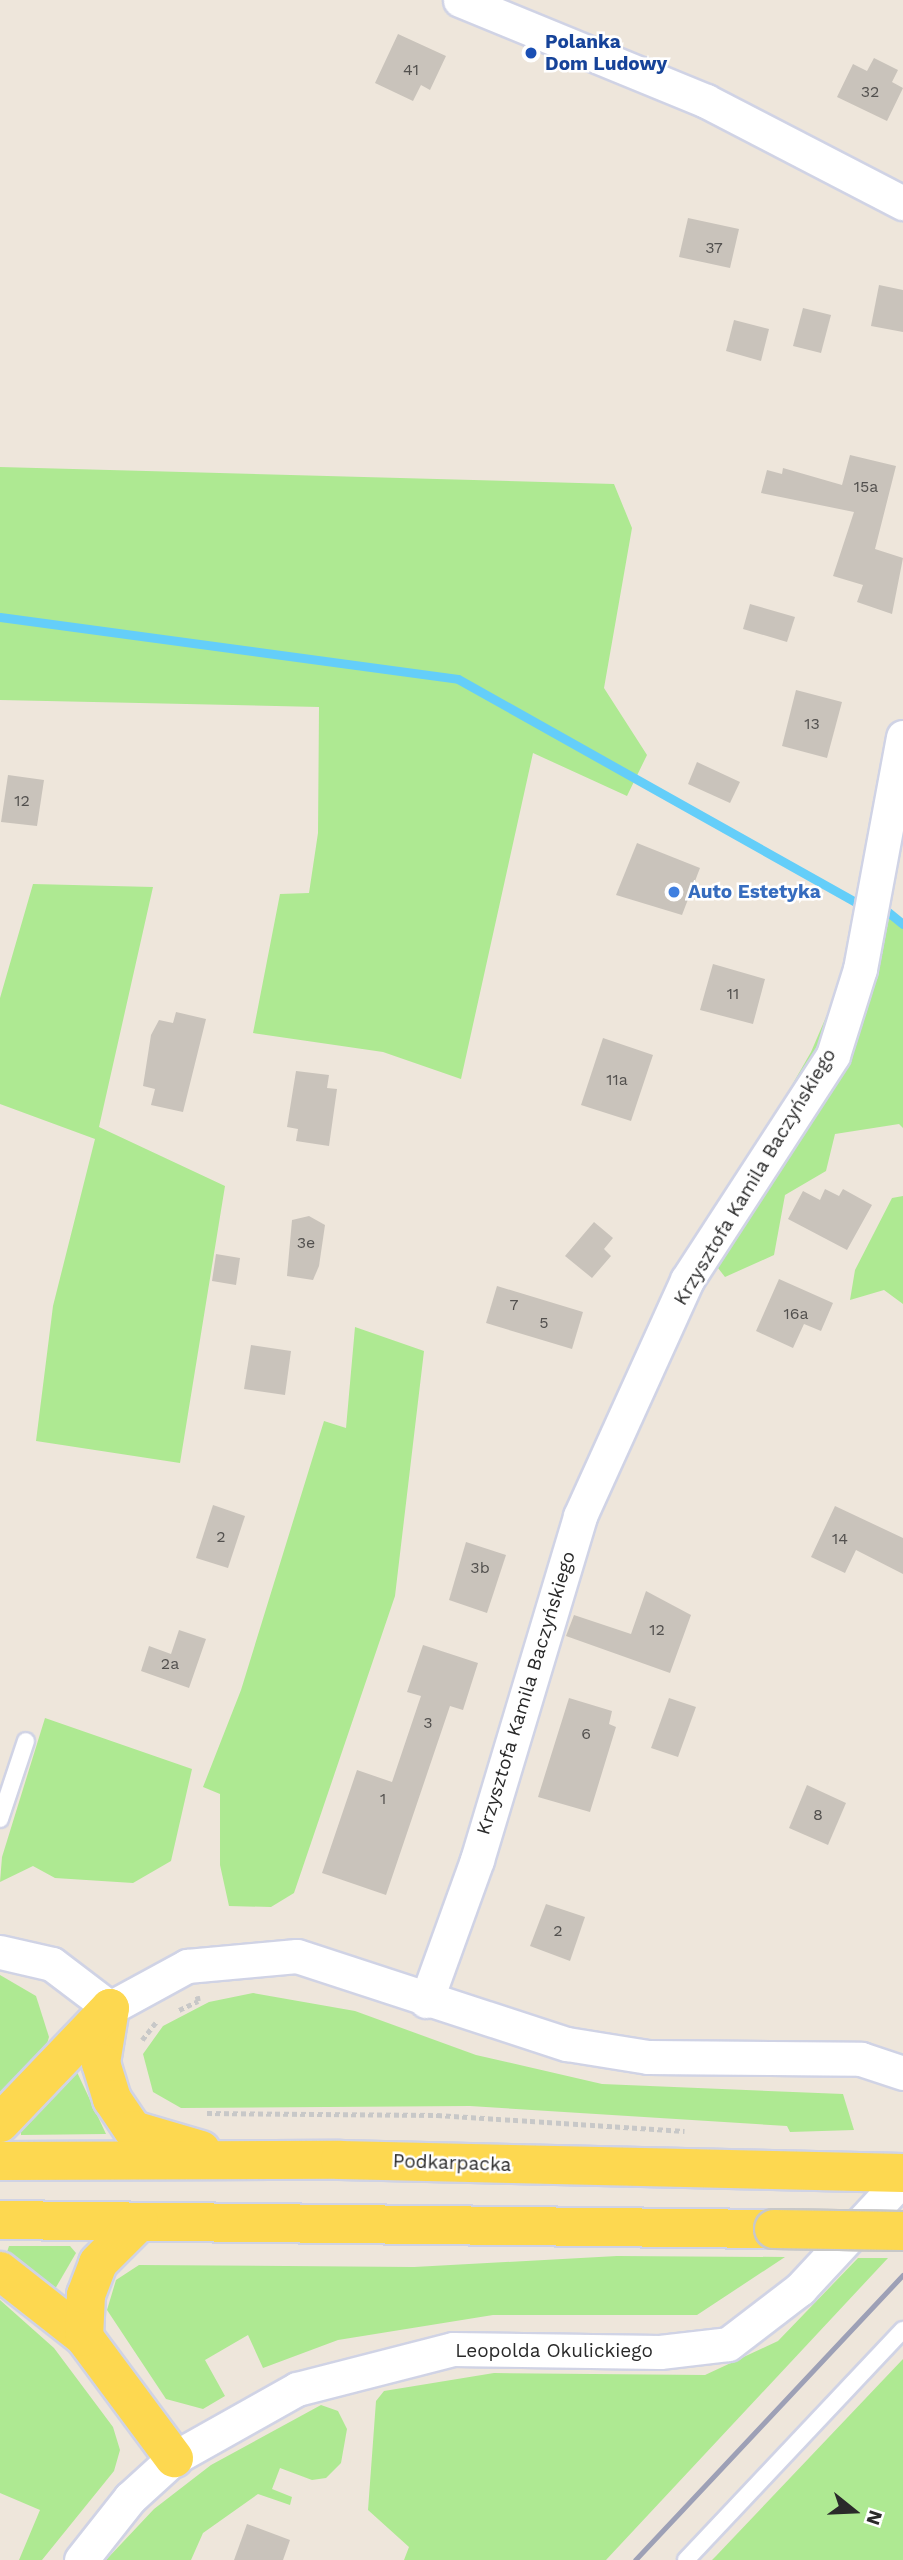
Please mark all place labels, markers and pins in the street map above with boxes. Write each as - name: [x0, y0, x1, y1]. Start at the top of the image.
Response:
- place label: Polanka Dom Ludowy: [545, 31, 667, 75]
- marker: Polanka Dom Ludowy: [523, 45, 539, 61]
- place label: Auto Estetyka: [688, 881, 821, 903]
- marker: Auto Estetyka: [666, 884, 682, 900]

